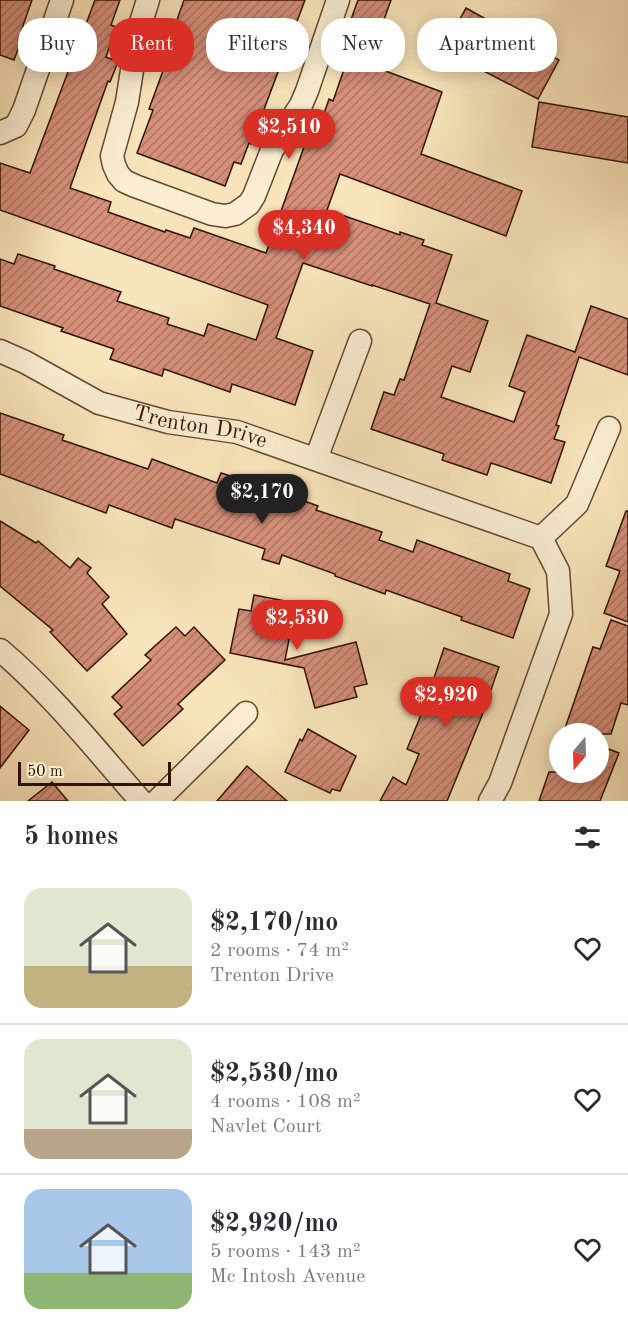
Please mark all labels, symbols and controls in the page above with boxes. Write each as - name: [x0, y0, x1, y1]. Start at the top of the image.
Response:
- chip: Buy: [18, 18, 97, 72]
- chip: Rent: [109, 18, 194, 72]
- chip: Filters: [206, 18, 309, 72]
- chip: New: [321, 18, 405, 72]
- chip: Apartment: [417, 18, 557, 72]
- pin: $2,510: [240, 109, 338, 160]
- text: $2,510: [257, 118, 321, 138]
- pin: $4,340: [255, 210, 353, 261]
- text: $4,340: [272, 219, 336, 239]
- street label: Trenton Drive: [131, 402, 270, 453]
- pin: $2,170: [213, 474, 311, 525]
- text: $2,170: [230, 483, 294, 503]
- pin: $2,530: [248, 600, 346, 651]
- text: $2,530: [265, 609, 329, 629]
- pin: $2,920: [397, 677, 495, 728]
- text: $2,920: [414, 686, 478, 706]
- north arrow: [549, 723, 609, 783]
- map controls: [549, 723, 609, 783]
- scale bar: [18, 759, 171, 786]
- text: 50 m: [27, 764, 63, 780]
- icon: filters: [571, 821, 604, 854]
- text: 5 homes: [24, 824, 118, 850]
- text: $2,170/mo: [210, 910, 338, 936]
- icon: home: [72, 912, 144, 984]
- icon: heart: [571, 932, 604, 965]
- text: 2 rooms · 74 m²: [210, 941, 349, 961]
- text: Trenton Drive: [210, 966, 334, 986]
- text: $2,530/mo: [210, 1061, 338, 1087]
- icon: home: [72, 1063, 144, 1135]
- icon: heart: [571, 1083, 604, 1116]
- text: 4 rooms · 108 m²: [210, 1092, 360, 1112]
- text: Navlet Court: [210, 1117, 322, 1137]
- text: $2,920/mo: [210, 1211, 338, 1237]
- icon: home: [72, 1213, 144, 1285]
- icon: heart: [571, 1233, 604, 1266]
- text: 5 rooms · 143 m²: [210, 1242, 360, 1262]
- text: Mc Intosh Avenue: [210, 1267, 365, 1287]

